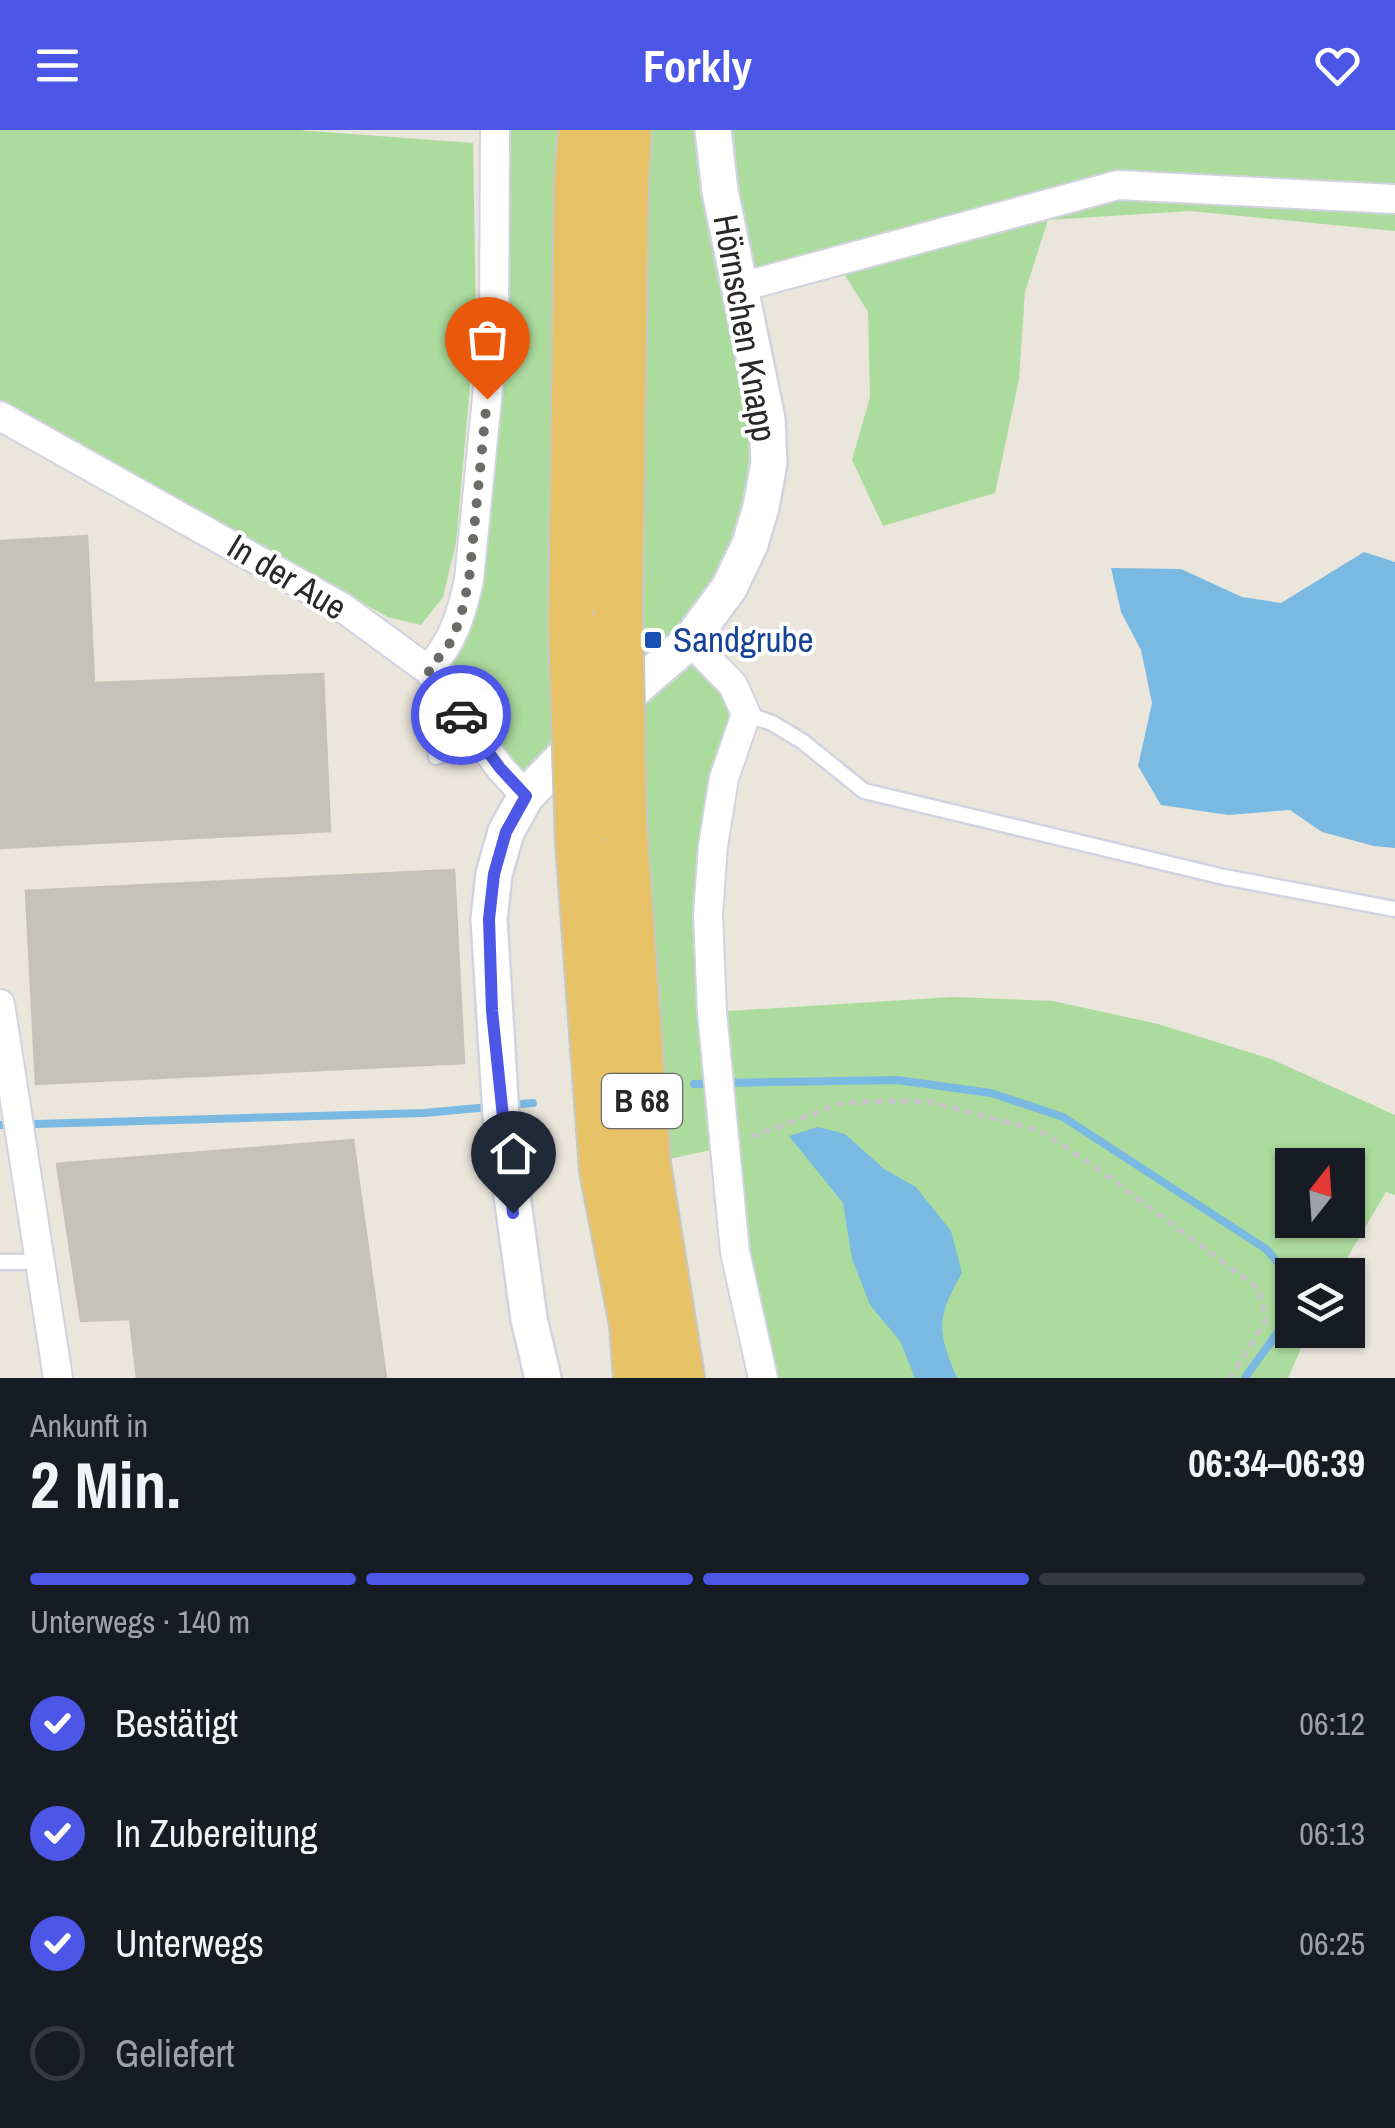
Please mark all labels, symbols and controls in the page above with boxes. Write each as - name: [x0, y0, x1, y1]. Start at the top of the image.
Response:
- text: Forkly: [643, 35, 752, 96]
- icon: menu: [30, 38, 85, 93]
- icon: heart: [1310, 38, 1365, 93]
- street label: Hörnschen Knapp: [702, 211, 789, 445]
- pin: [445, 297, 530, 400]
- icon: bag: [460, 312, 515, 367]
- street label: In der Aue: [219, 523, 355, 630]
- place label: Sandgrube: [673, 616, 813, 663]
- marker: Sandgrube: [642, 629, 664, 651]
- courier: [411, 665, 511, 765]
- icon: car: [434, 688, 489, 743]
- road number: B 68: [602, 1074, 682, 1128]
- pin: [471, 1111, 556, 1214]
- icon: home: [486, 1126, 541, 1181]
- north arrow: [1275, 1148, 1365, 1238]
- map controls: [1275, 1148, 1365, 1348]
- button: layers: [1275, 1258, 1365, 1348]
- text: Ankunft in: [30, 1404, 148, 1447]
- text: 06:34–06:39: [1188, 1438, 1365, 1489]
- text: 2 Min.: [30, 1441, 181, 1528]
- text: Unterwegs · 140 m: [30, 1600, 250, 1643]
- icon: check: [30, 1696, 85, 1751]
- text: Bestätigt: [115, 1698, 238, 1749]
- text: 06:12: [1299, 1702, 1365, 1745]
- icon: check: [30, 1806, 85, 1861]
- text: In Zubereitung: [115, 1808, 318, 1859]
- text: 06:13: [1299, 1812, 1365, 1855]
- icon: check: [30, 1916, 85, 1971]
- text: Unterwegs: [115, 1918, 264, 1969]
- text: 06:25: [1299, 1922, 1365, 1965]
- text: Geliefert: [115, 2028, 235, 2079]

